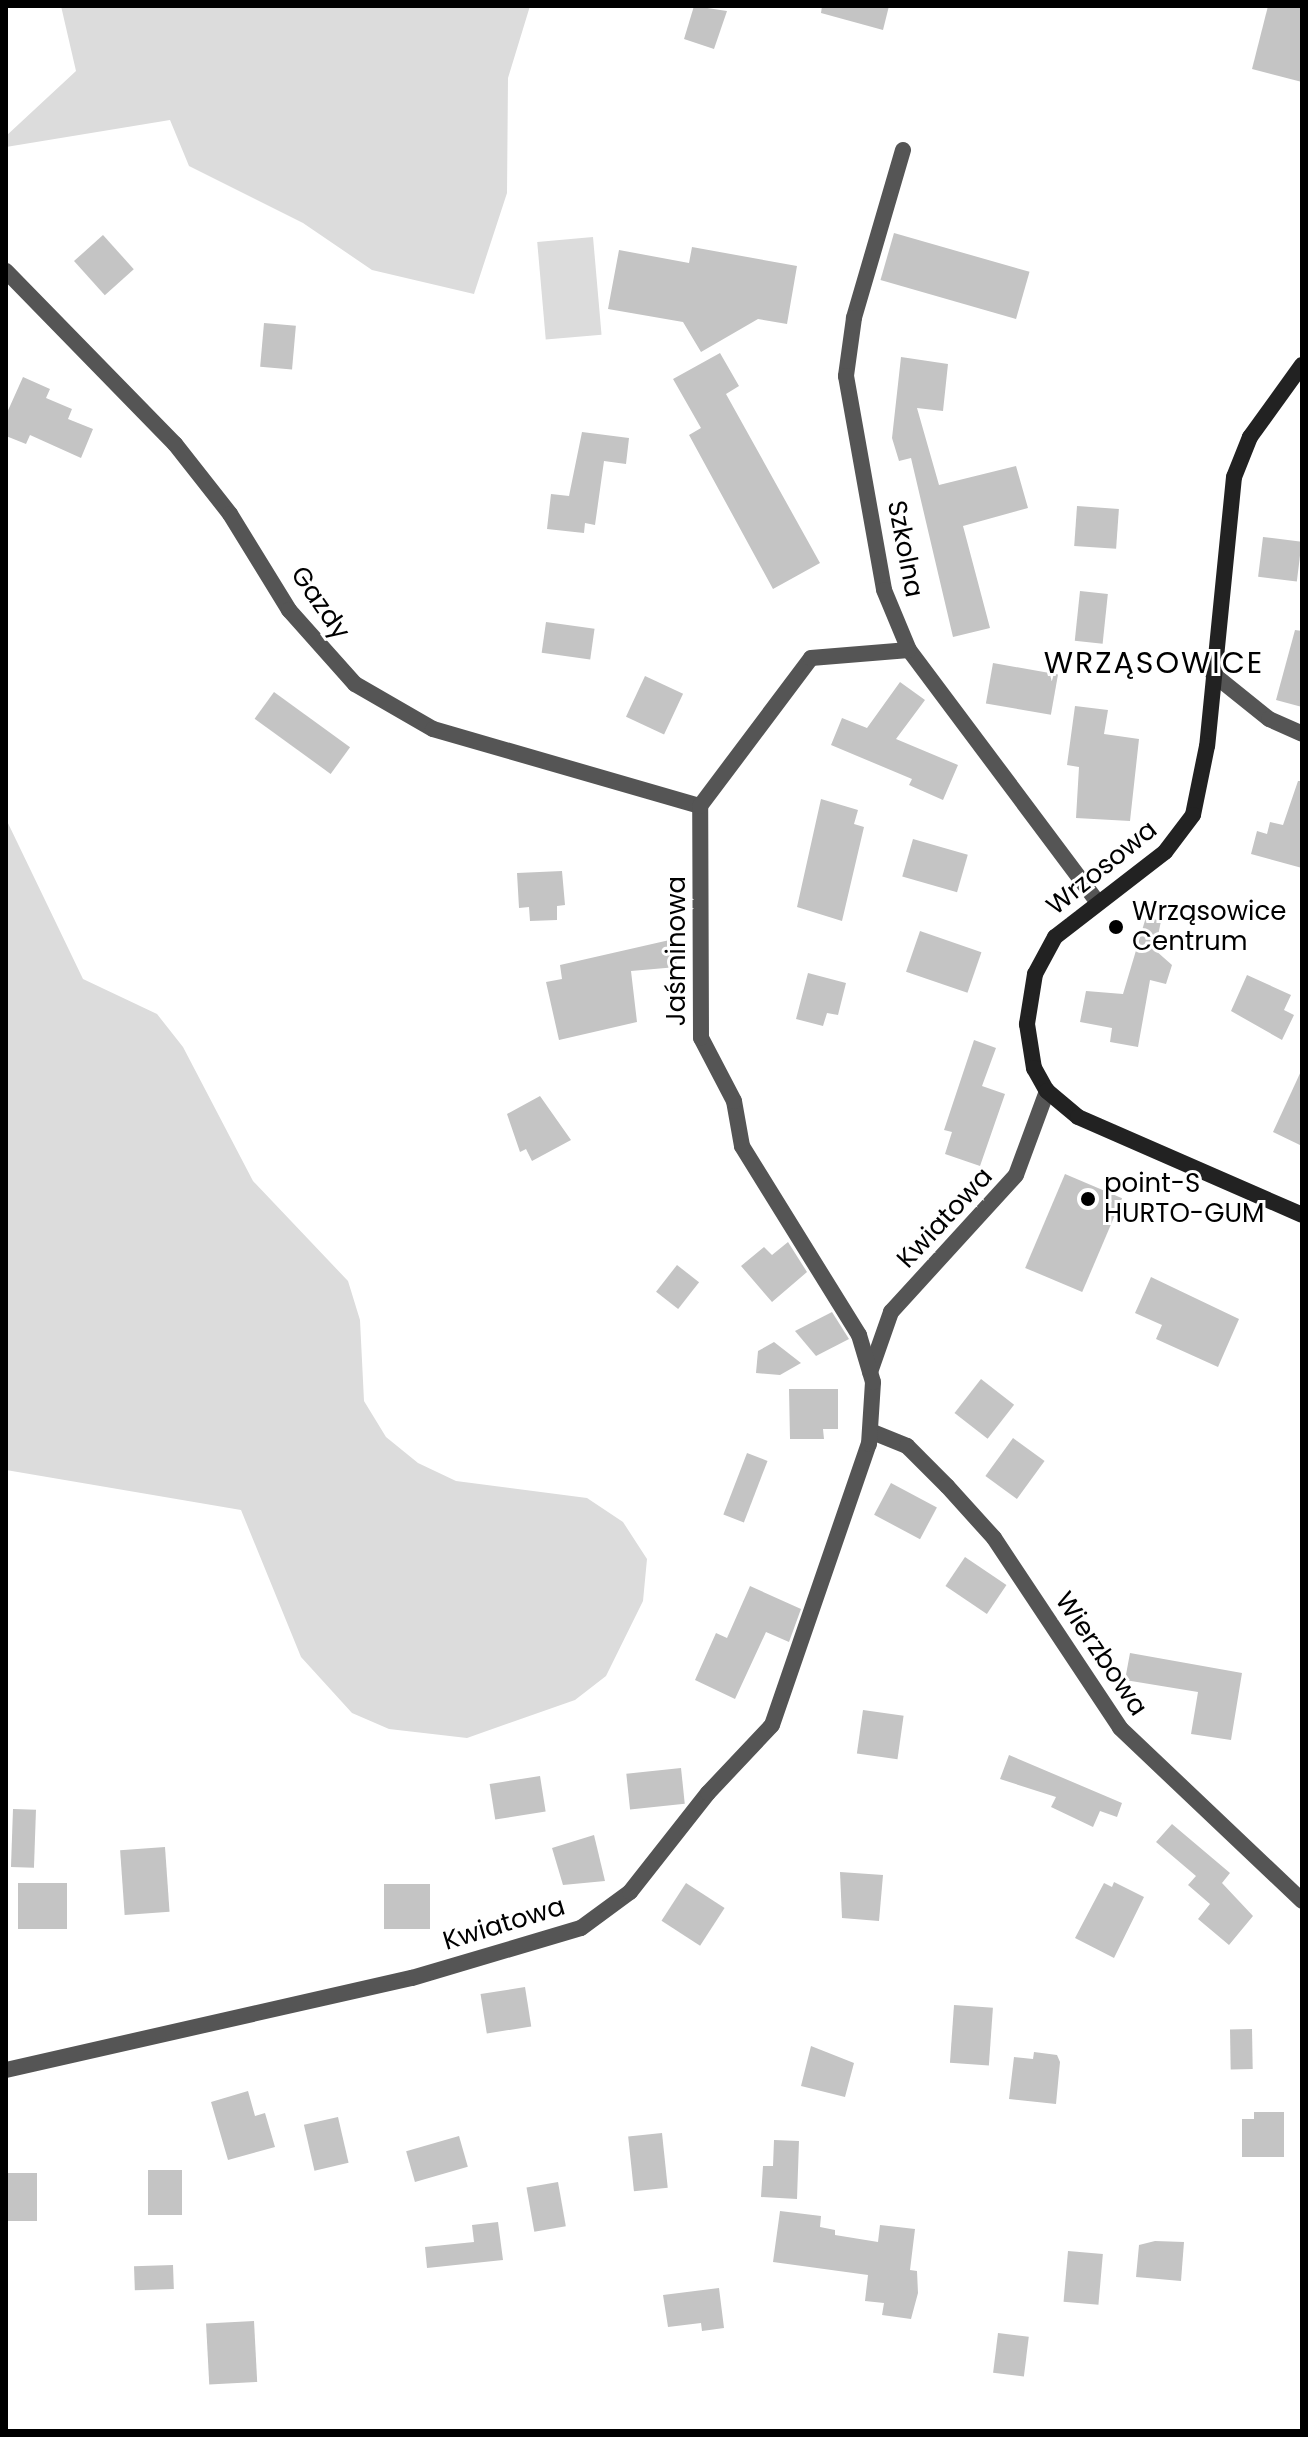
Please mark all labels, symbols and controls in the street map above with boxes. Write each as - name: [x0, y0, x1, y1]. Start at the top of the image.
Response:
- street label: Szkolna: [880, 498, 930, 600]
- street label: Gazdy: [284, 561, 356, 645]
- district label: WRZĄSOWICE: [1044, 645, 1264, 681]
- street label: Wrzosowa: [1041, 814, 1163, 922]
- street label: Jaśminowa: [661, 876, 693, 1026]
- place label: Wrząsowice Centrum: [1132, 896, 1286, 958]
- marker: Wrząsowice Centrum: [1107, 918, 1125, 936]
- street label: Kwiatowa: [891, 1161, 999, 1275]
- place label: point-S HURTO-GUM: [1104, 1168, 1264, 1230]
- marker: point-S HURTO-GUM: [1079, 1190, 1097, 1208]
- street label: Wierzbowa: [1048, 1586, 1154, 1722]
- street label: Kwiatowa: [439, 1891, 569, 1957]

